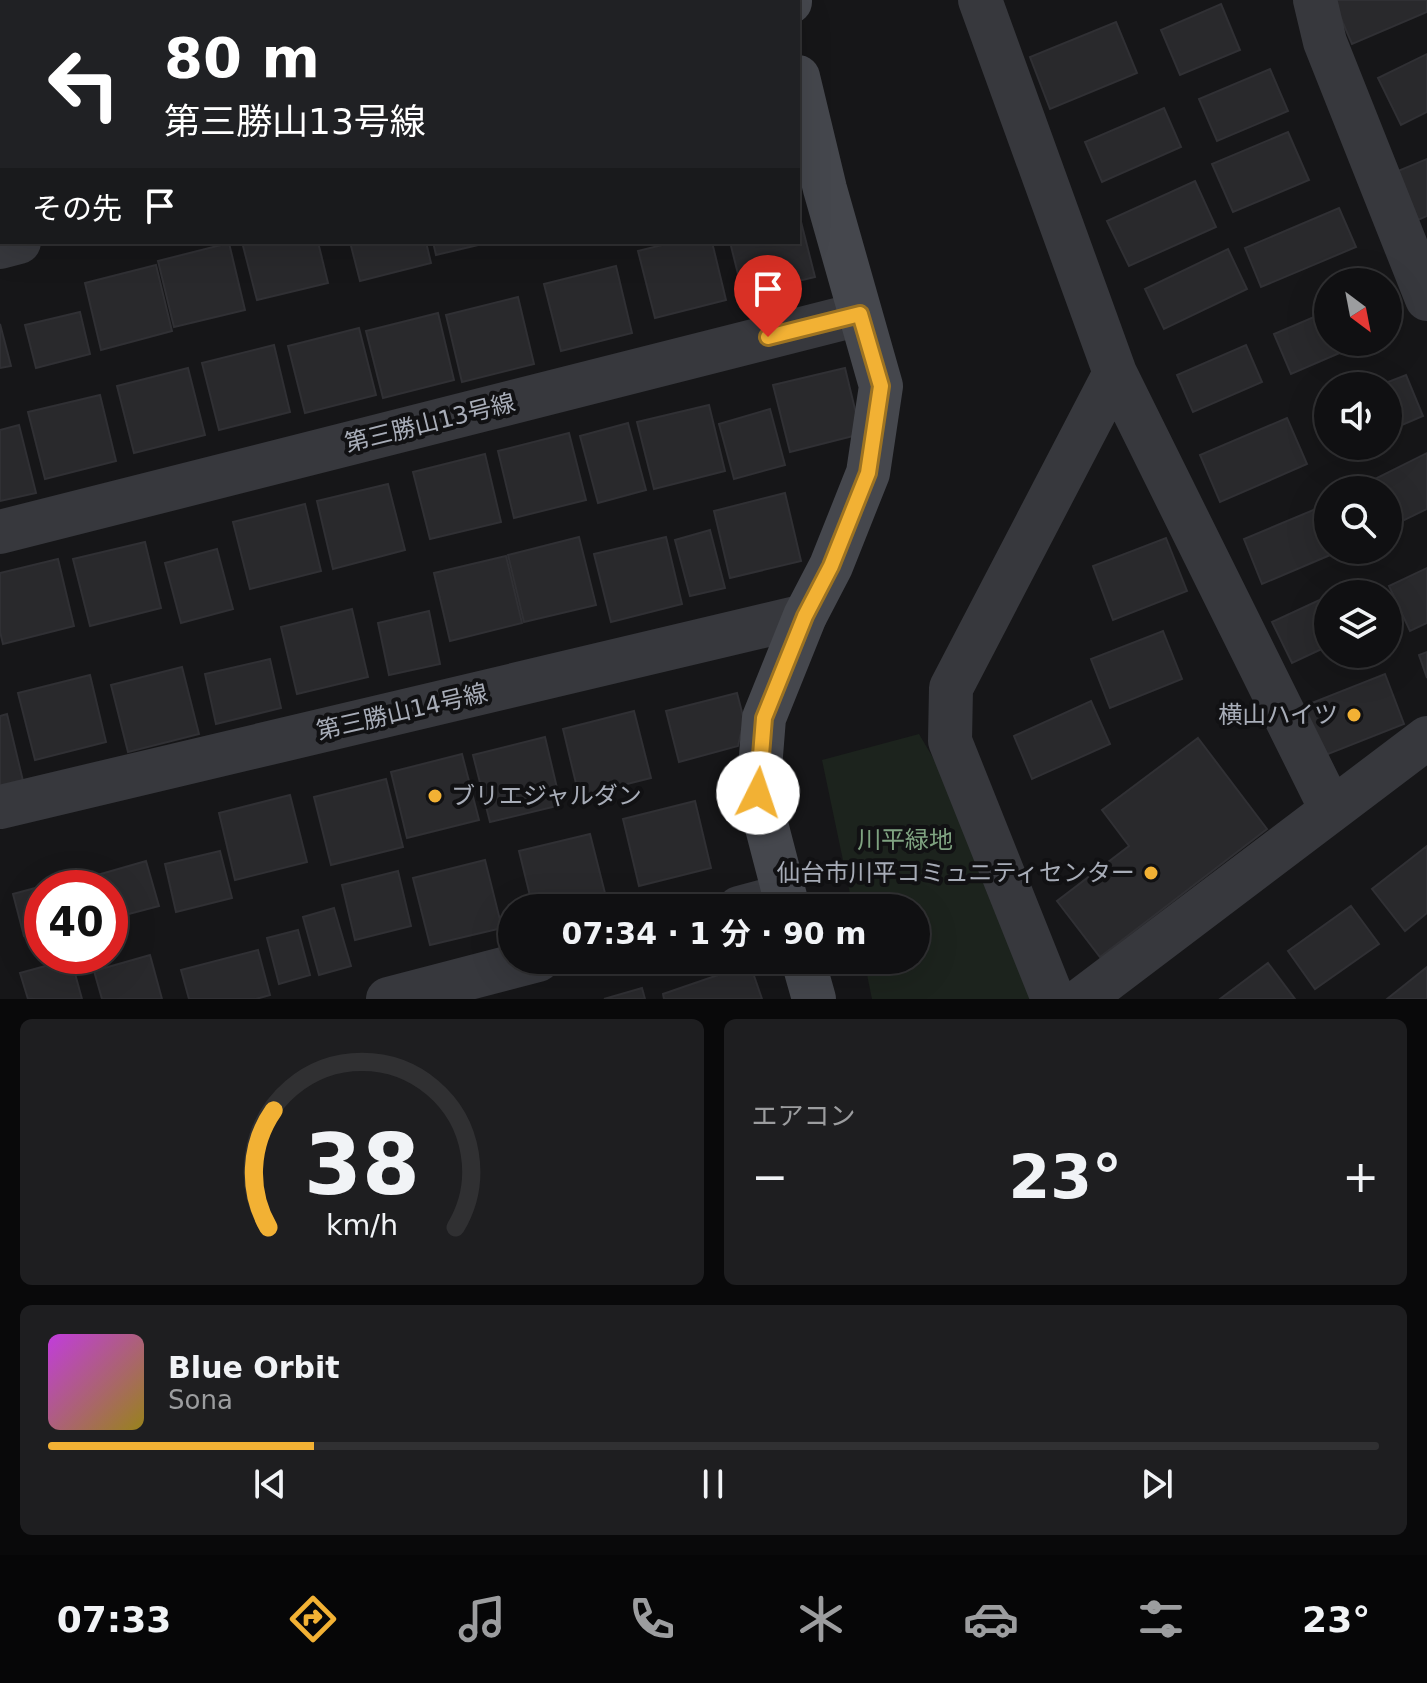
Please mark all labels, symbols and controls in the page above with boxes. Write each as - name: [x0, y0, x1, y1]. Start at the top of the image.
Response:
- text: 80 m: [164, 25, 320, 90]
- icon: left: [32, 32, 136, 136]
- text: 第三勝山13号線: [164, 101, 426, 142]
- icon: arrive: [138, 184, 182, 228]
- text: その先: [32, 191, 122, 226]
- pin: [734, 255, 802, 337]
- icon: arrive: [746, 267, 790, 311]
- north arrow: [1314, 268, 1402, 356]
- map controls: [1314, 268, 1402, 668]
- button: sound: [1314, 372, 1402, 460]
- street label: 第三勝山13号線: [342, 388, 518, 458]
- button: search: [1314, 476, 1402, 564]
- button: layers: [1314, 580, 1402, 668]
- street label: 第三勝山14号線: [314, 679, 490, 745]
- place label: 横山ハイツ: [1218, 701, 1338, 729]
- marker: 横山ハイツ: [1345, 706, 1363, 724]
- position arrow: [716, 751, 800, 835]
- place label: ブリエジャルダン: [451, 782, 642, 810]
- marker: ブリエジャルダン: [426, 787, 444, 805]
- park label: 川平緑地: [857, 826, 953, 854]
- place label: 仙台市川平コミュニティセンター: [776, 859, 1135, 887]
- marker: 仙台市川平コミュニティセンター: [1142, 864, 1160, 882]
- speed limit sign: 40: [24, 870, 128, 974]
- text: 07:34 · 1 分 · 90 m: [562, 916, 866, 951]
- text: エアコン: [752, 1101, 856, 1131]
- text: 38: [304, 1117, 420, 1214]
- text: 23°: [1009, 1142, 1122, 1212]
- text: −: [752, 1151, 788, 1202]
- text: +: [1342, 1151, 1379, 1202]
- text: km/h: [326, 1208, 398, 1242]
- text: Blue Orbit: [168, 1350, 340, 1385]
- text: Sona: [168, 1385, 233, 1415]
- icon: previous: [248, 1462, 292, 1506]
- icon: pause: [691, 1462, 735, 1506]
- icon: next: [1135, 1462, 1179, 1506]
- icon: directions: [285, 1591, 341, 1647]
- icon: music: [454, 1591, 510, 1647]
- icon: phone: [624, 1591, 680, 1647]
- icon: climate: [793, 1591, 849, 1647]
- icon: car: [963, 1591, 1019, 1647]
- icon: filters: [1133, 1591, 1189, 1647]
- text: 07:33: [57, 1599, 171, 1640]
- text: 23°: [1302, 1599, 1370, 1640]

